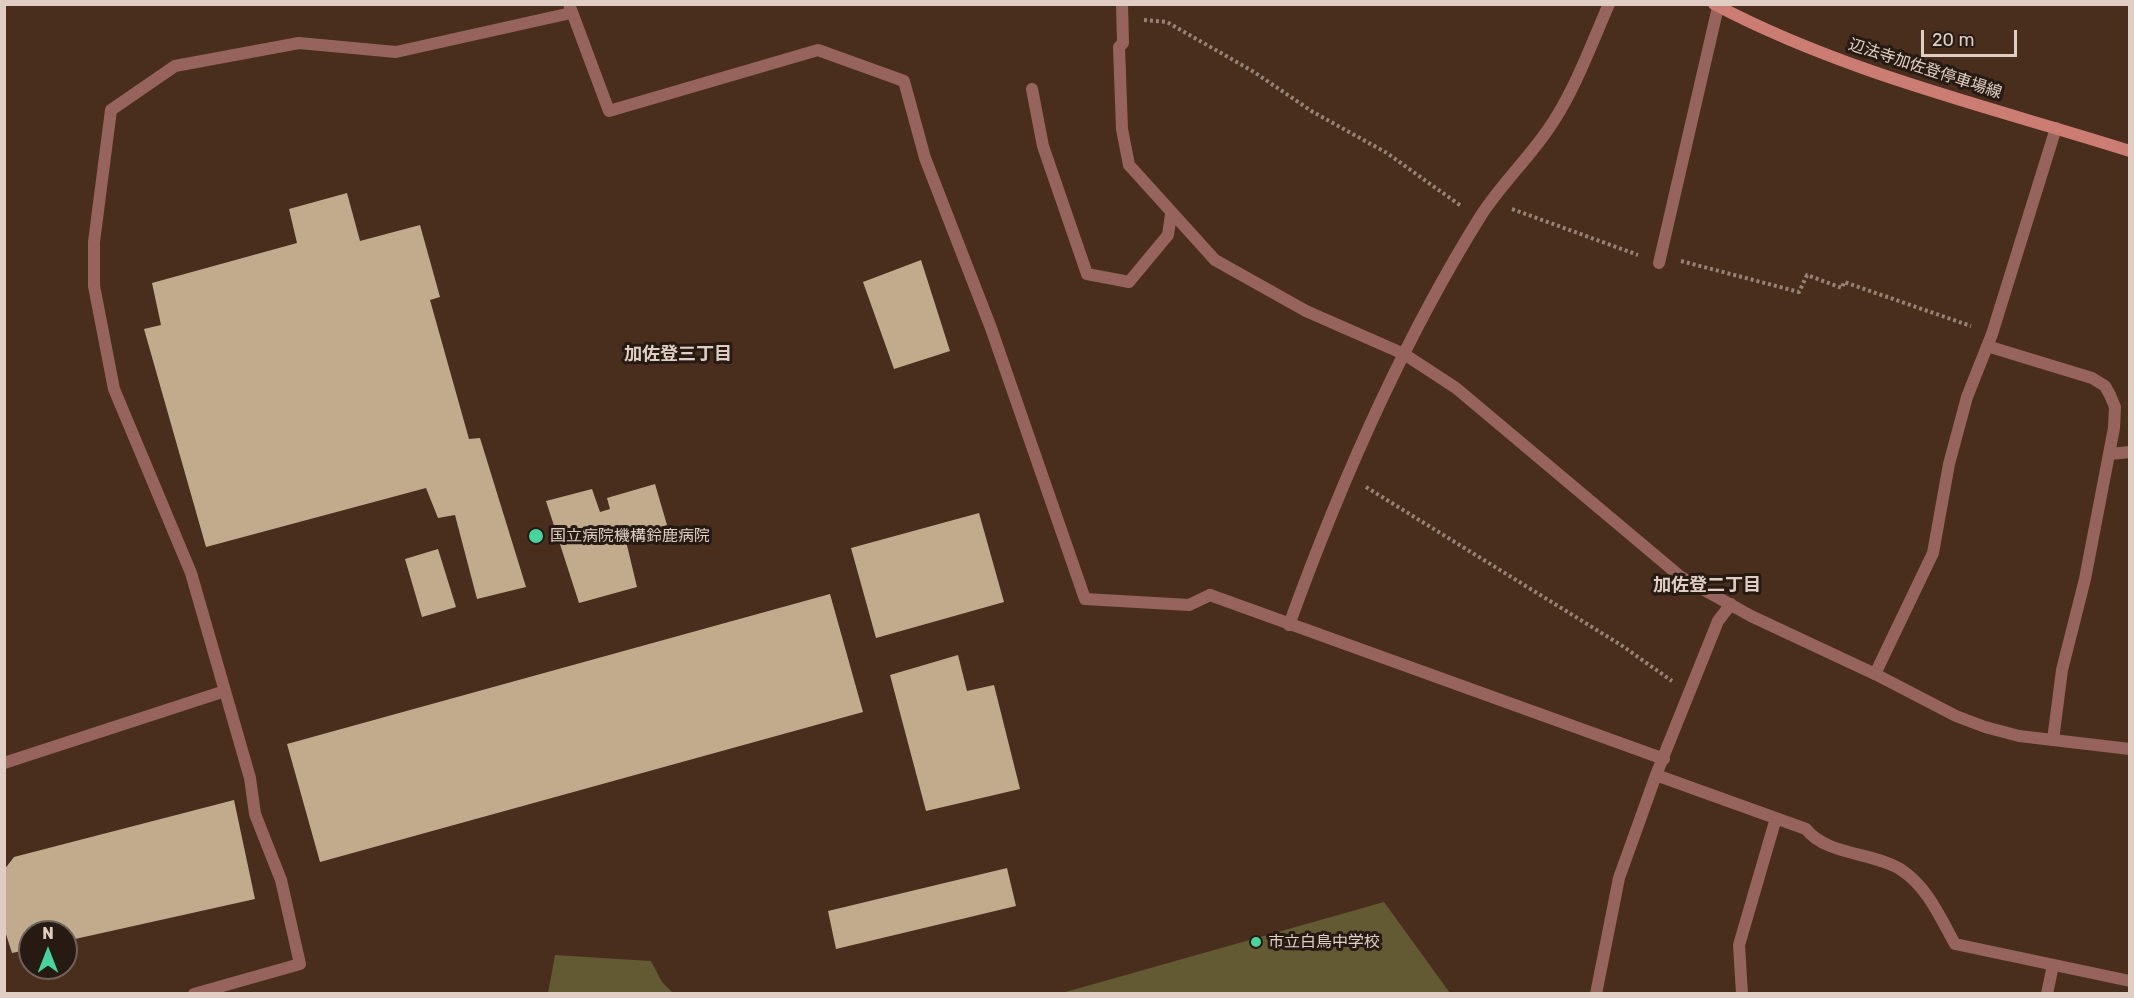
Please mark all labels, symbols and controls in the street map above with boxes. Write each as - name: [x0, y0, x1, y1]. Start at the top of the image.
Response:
- scale bar: [1924, 18, 2020, 56]
- text: 20 m: [1932, 29, 1974, 51]
- street label: 辺法寺加佐登停車場線: [1846, 35, 2004, 103]
- district label: 加佐登三丁目: [624, 344, 732, 366]
- place label: 国立病院機構鈴鹿病院: [550, 526, 710, 546]
- marker: 国立病院機構鈴鹿病院: [527, 527, 545, 545]
- district label: 加佐登二丁目: [1653, 575, 1761, 597]
- north arrow: [18, 920, 78, 980]
- text: N: [42, 924, 54, 943]
- place label: 市立白鳥中学校: [1268, 932, 1380, 952]
- marker: 市立白鳥中学校: [1249, 935, 1263, 949]

